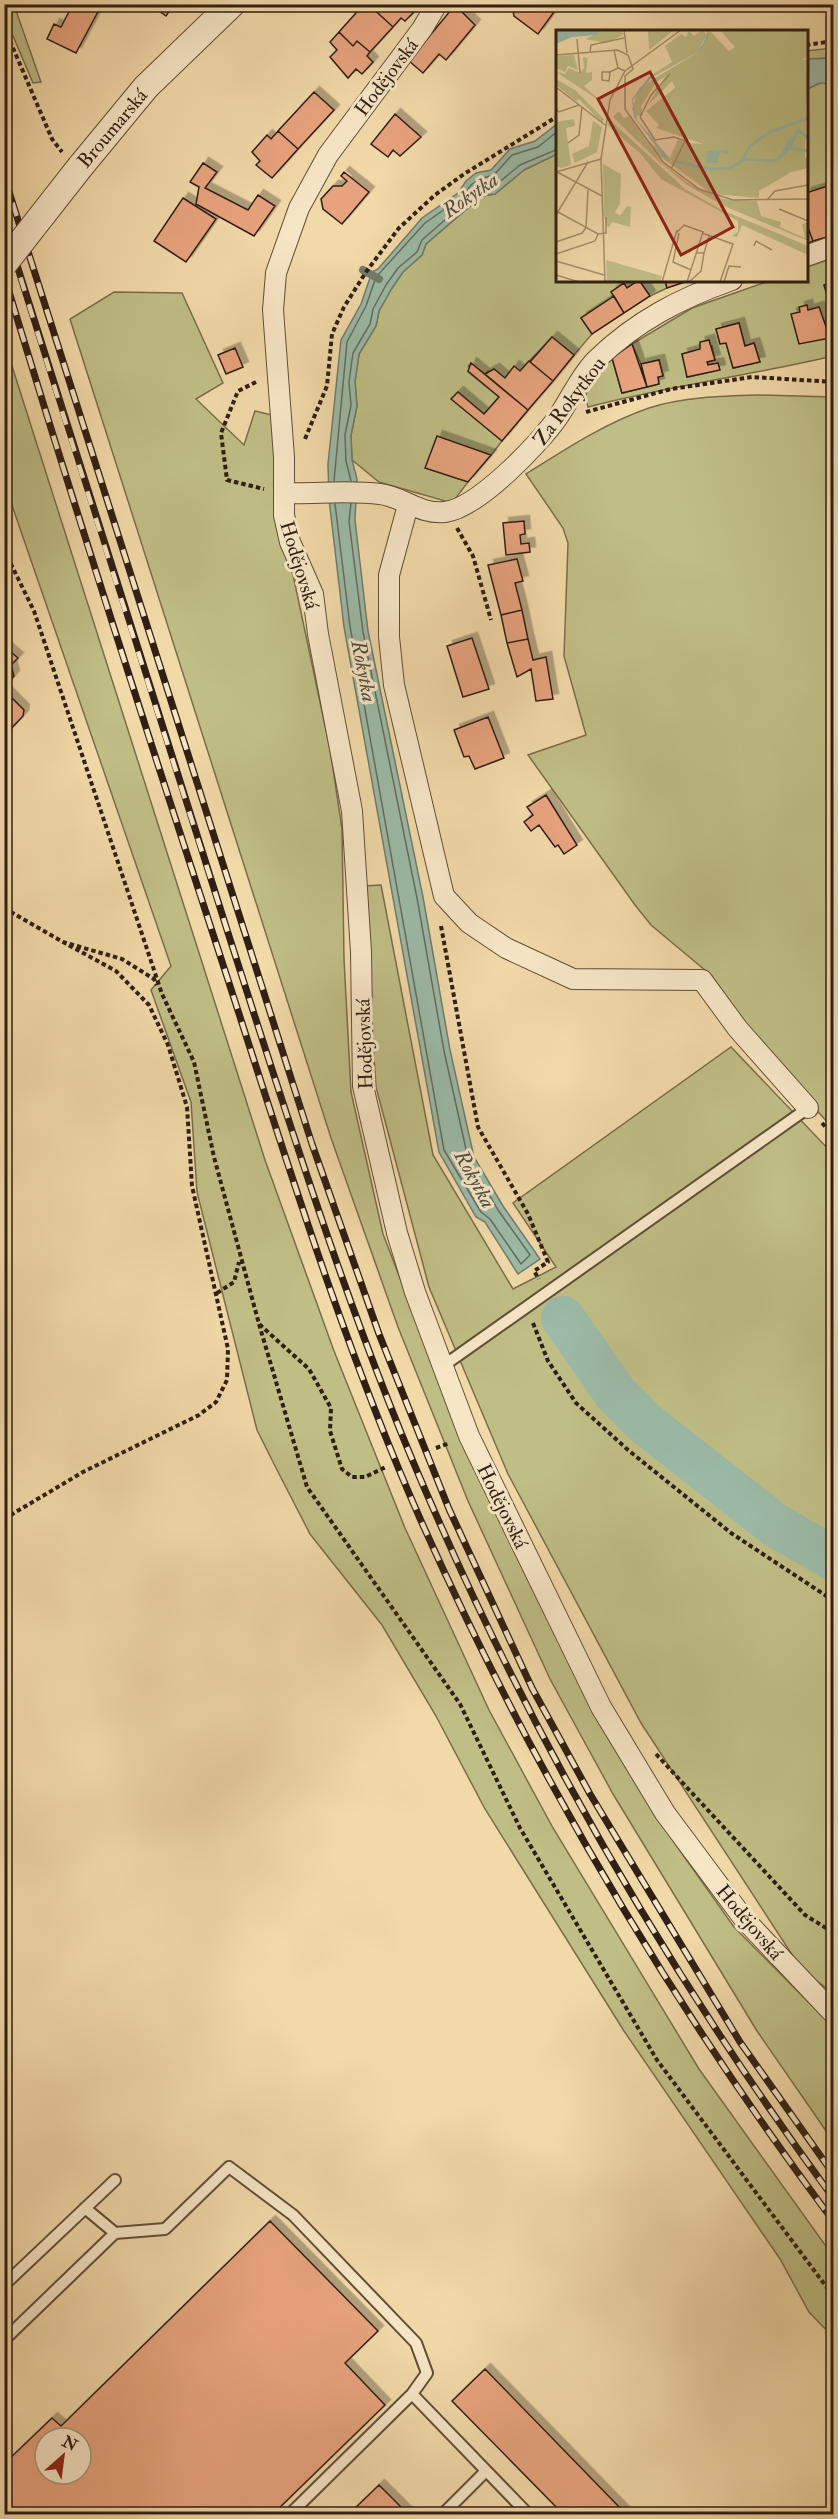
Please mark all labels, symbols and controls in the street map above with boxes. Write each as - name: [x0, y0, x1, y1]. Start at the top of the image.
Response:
- inset map: [556, 30, 808, 282]
- street label: Hodějovská: [349, 33, 424, 121]
- street label: Broumarská: [72, 83, 153, 173]
- water label: Rokytka: [436, 166, 504, 225]
- street label: Za Rokytkou: [528, 352, 611, 451]
- street label: Hodějovská: [274, 518, 325, 613]
- water label: Rokytka: [344, 637, 383, 705]
- street label: Hodějovská: [350, 997, 379, 1090]
- water label: Rokytka: [447, 1144, 502, 1213]
- street label: Hodějovská: [471, 1460, 534, 1553]
- street label: Hodějovská: [711, 1879, 789, 1966]
- north arrow: [33, 2426, 93, 2486]
- text: N: [58, 2431, 81, 2456]

